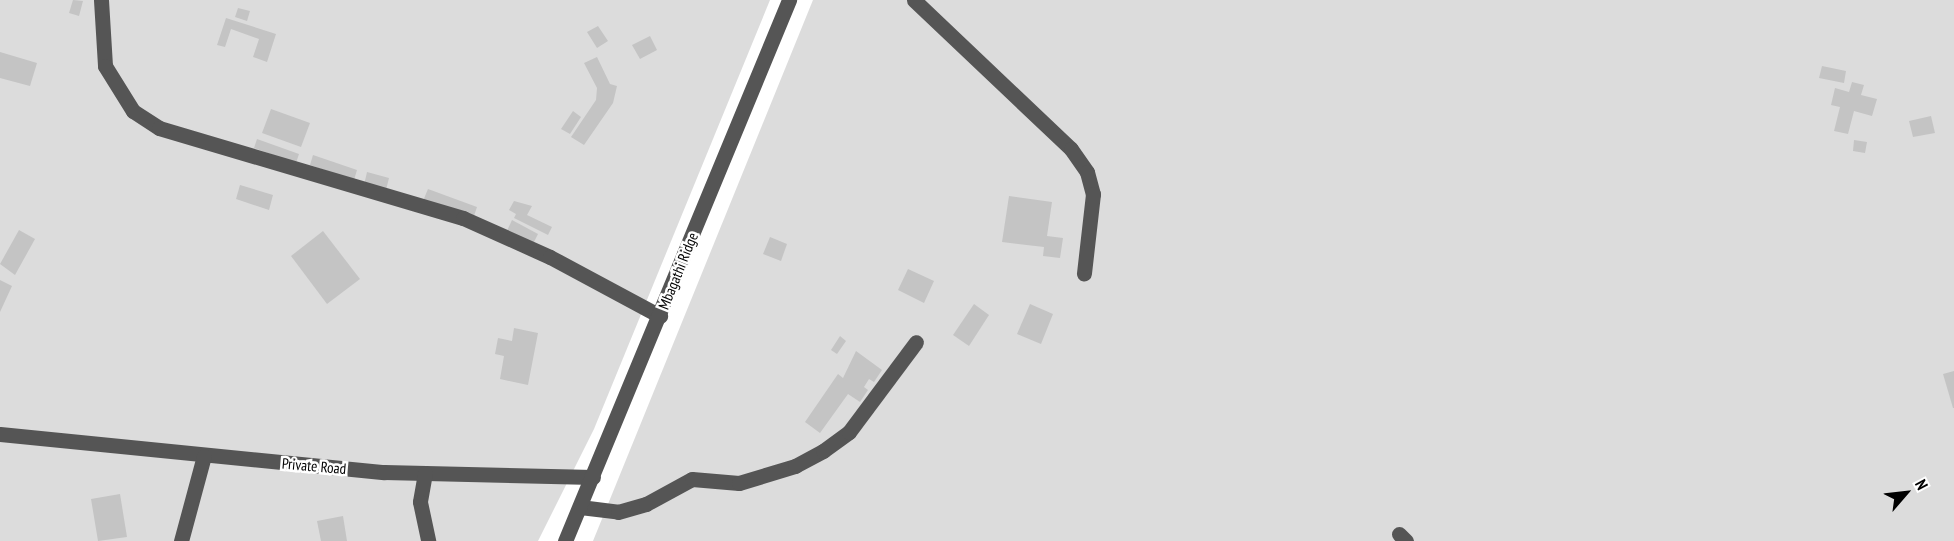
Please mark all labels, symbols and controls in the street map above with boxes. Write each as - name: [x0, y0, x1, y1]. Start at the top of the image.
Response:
- street label: Mbagathi Ridge: [654, 230, 702, 312]
- street label: Private Road: [281, 454, 347, 478]
- north arrow: [1876, 463, 1936, 523]
- text: N: [1911, 476, 1933, 493]

